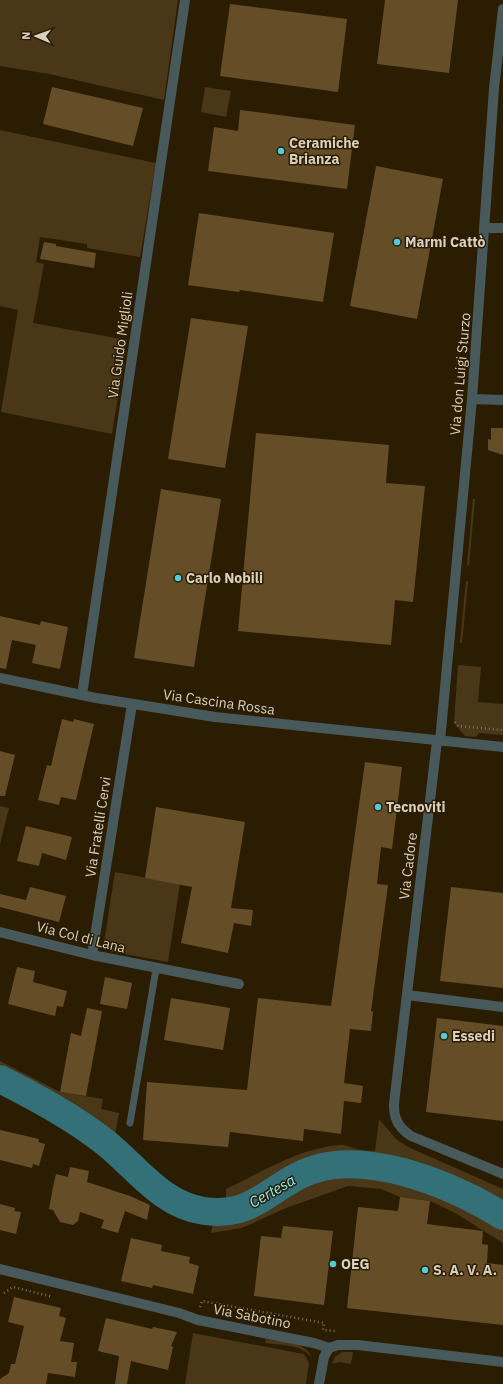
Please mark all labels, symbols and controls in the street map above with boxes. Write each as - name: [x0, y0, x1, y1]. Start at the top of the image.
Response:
- north arrow: [16, 16, 56, 56]
- text: N: [19, 31, 33, 40]
- place label: Ceramiche Brianza: [289, 134, 360, 168]
- marker: Ceramiche Brianza: [276, 146, 286, 156]
- place label: Marmi Cattò: [405, 233, 486, 251]
- marker: Marmi Cattò: [392, 237, 402, 247]
- street label: Via Guido Miglioli: [104, 290, 136, 400]
- street label: Via don Luigi Sturzo: [446, 312, 474, 436]
- place label: Carlo Nobili: [186, 569, 263, 587]
- marker: Carlo Nobili: [173, 573, 183, 583]
- street label: Via Cascina Rossa: [162, 685, 277, 719]
- street label: Via Fratelli Cervi: [81, 775, 115, 879]
- place label: Tecnoviti: [386, 798, 445, 816]
- marker: Tecnoviti: [373, 802, 383, 812]
- street label: Via Cadore: [395, 831, 421, 901]
- street label: Via Col di Lana: [35, 917, 128, 957]
- place label: Essedi: [452, 1027, 495, 1045]
- marker: Essedi: [439, 1031, 449, 1041]
- water label: Certesa: [245, 1170, 299, 1212]
- place label: OEG: [341, 1255, 370, 1273]
- marker: OEG: [328, 1259, 338, 1269]
- place label: S. A. V. A.: [433, 1261, 497, 1279]
- marker: S. A. V. A.: [420, 1265, 430, 1275]
- street label: Via Sabotino: [212, 1300, 292, 1332]

